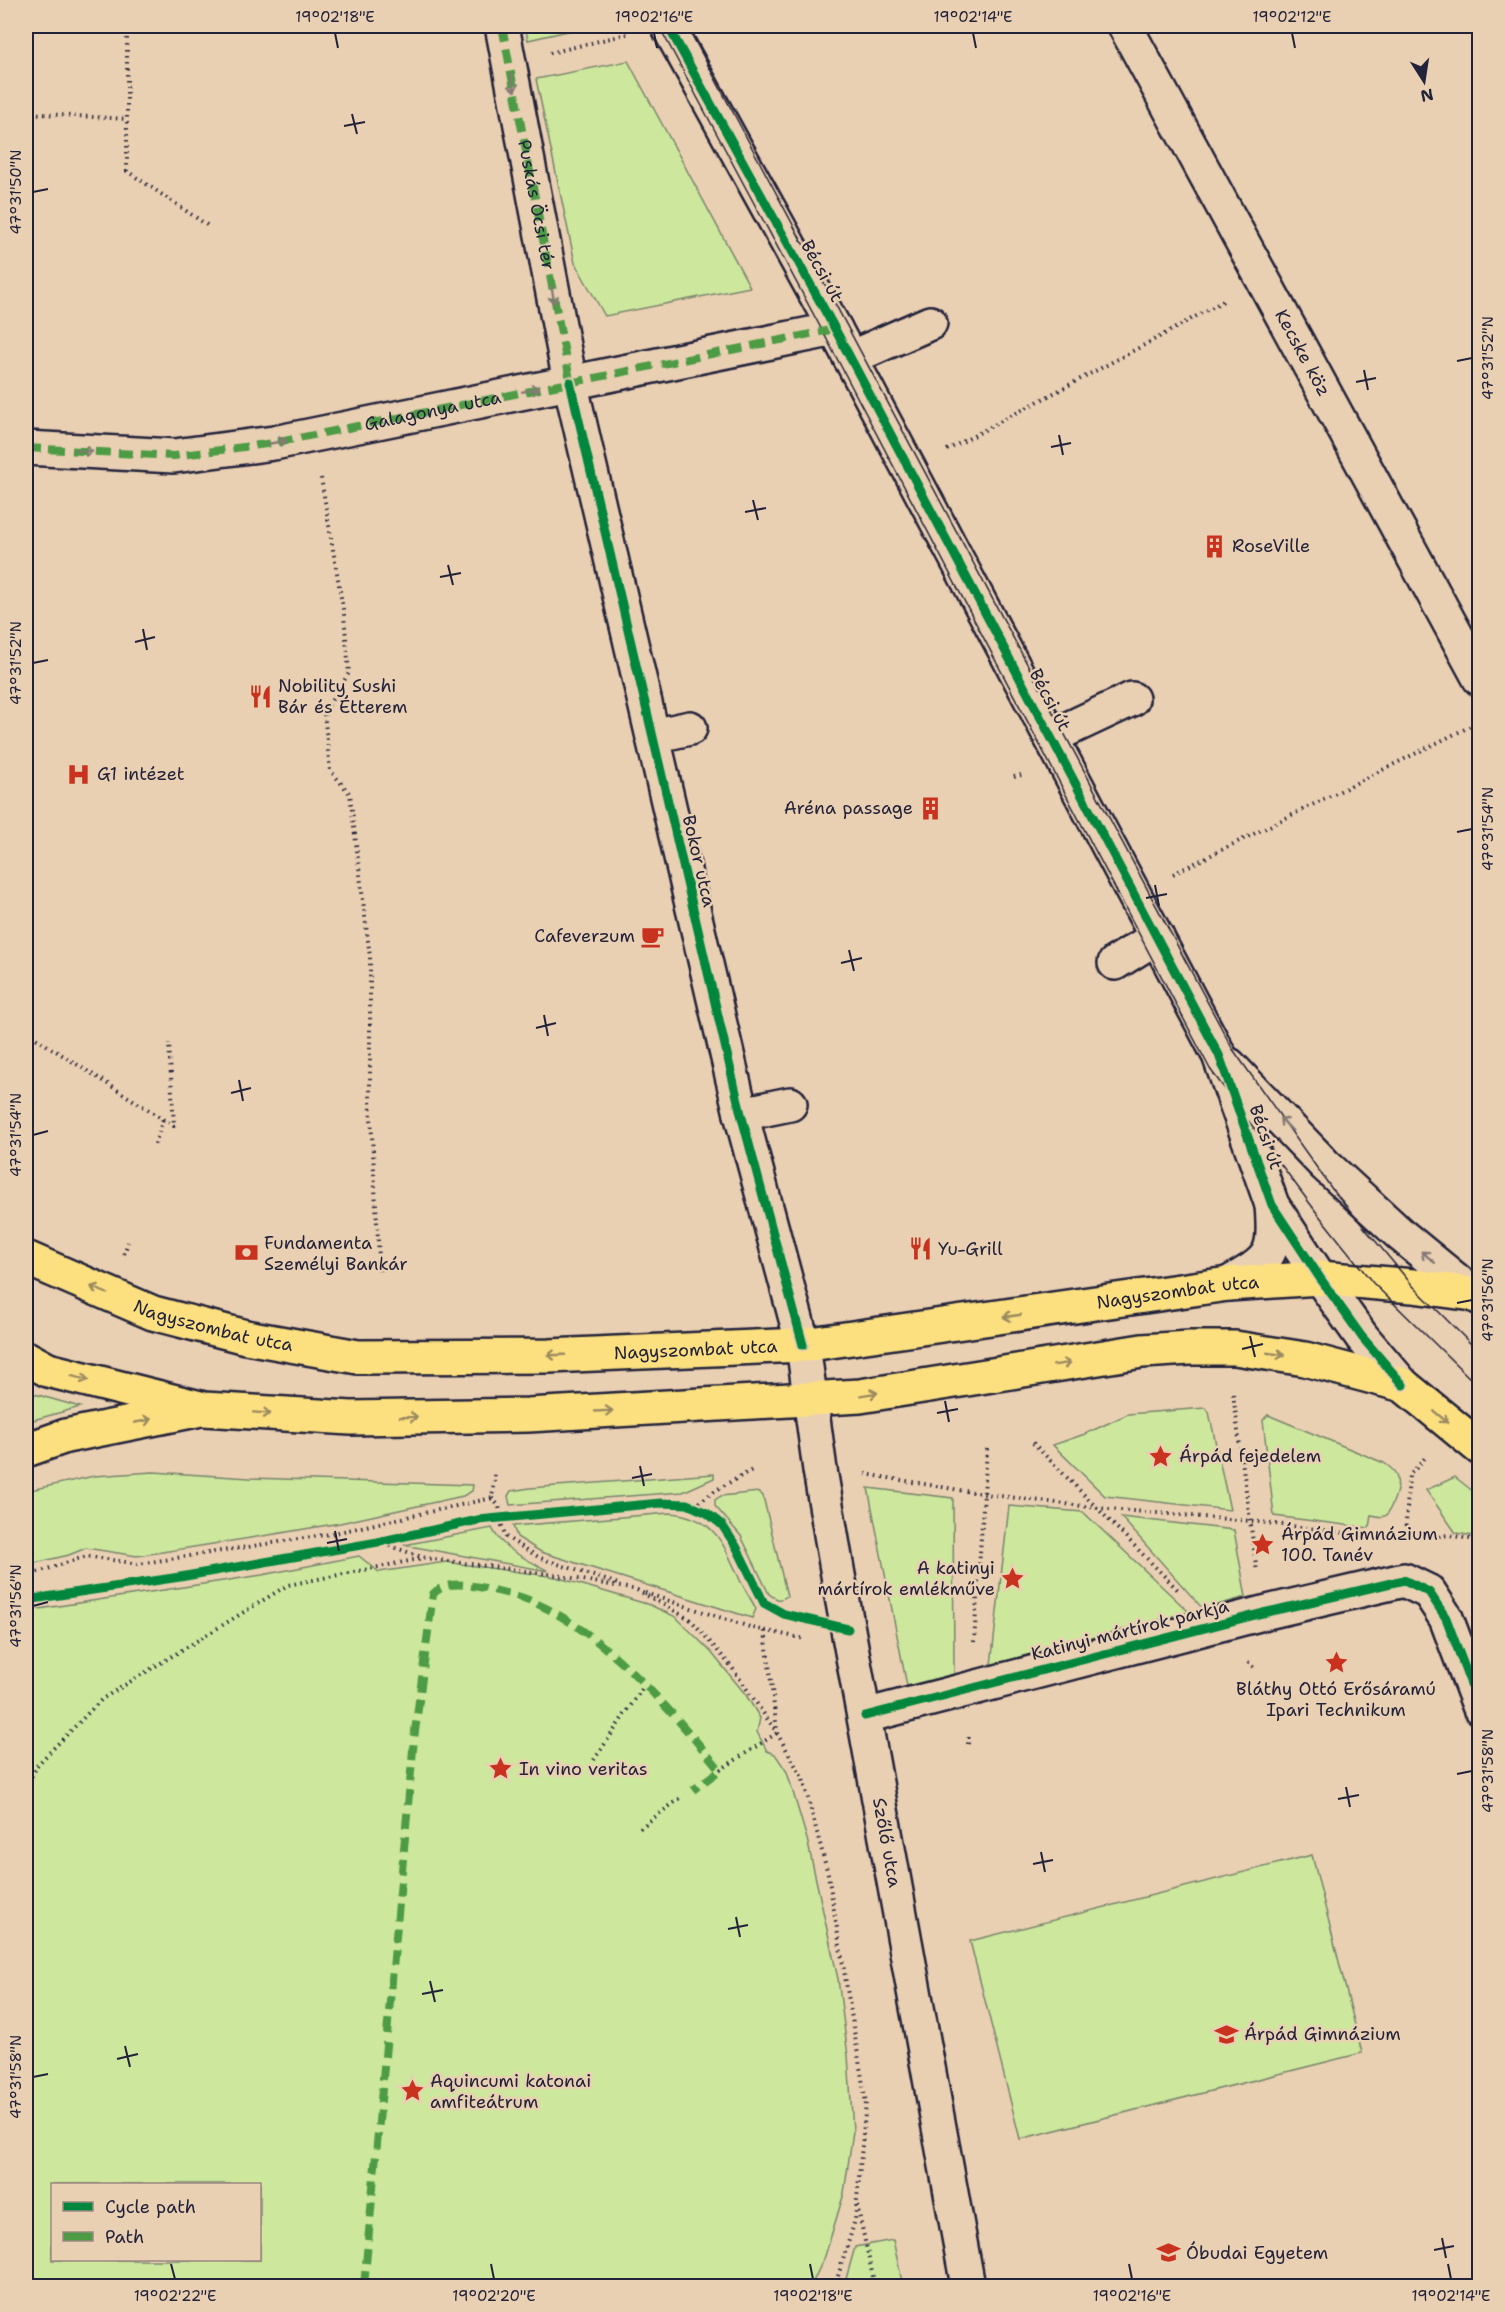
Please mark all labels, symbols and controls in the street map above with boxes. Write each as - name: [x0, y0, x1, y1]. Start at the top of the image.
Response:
- text: 19°02'18"E: [295, 7, 375, 27]
- text: 19°02'16"E: [615, 7, 693, 27]
- text: 19°02'14"E: [934, 7, 1012, 27]
- text: 19°02'12"E: [1253, 7, 1331, 27]
- north arrow: [1394, 51, 1454, 111]
- one-way arrow: [508, 73, 519, 92]
- text: N: [1419, 84, 1435, 107]
- street label: Puskás Öcsi tér: [512, 138, 561, 272]
- text: 47°31'50"N: [6, 150, 26, 234]
- street label: Bécsi út: [795, 236, 849, 306]
- one-way arrow: [548, 285, 559, 305]
- street label: Kecske köz: [1269, 305, 1336, 401]
- text: 47°31'52"N: [1478, 316, 1498, 400]
- one-way arrow: [520, 384, 540, 395]
- street label: Galagonya utca: [362, 385, 503, 436]
- one-way arrow: [267, 436, 287, 447]
- one-way arrow: [73, 446, 93, 457]
- building icon: RoseVille: [1201, 533, 1227, 559]
- place label: RoseVille: [1232, 534, 1310, 558]
- text: 47°31'52"N: [6, 621, 26, 705]
- street label: Bécsi út: [1024, 665, 1076, 735]
- place label: Nobility Sushi Bár és Étterem: [278, 674, 408, 719]
- restaurant icon: Nobility Sushi Bár és Étterem: [247, 683, 273, 709]
- hospital icon: G1 intézet: [66, 761, 92, 787]
- place label: G1 intézet: [97, 762, 185, 786]
- text: 47°31'54"N: [1478, 787, 1498, 871]
- building icon: Aréna passage: [918, 795, 944, 821]
- place label: Aréna passage: [784, 796, 913, 820]
- street label: Bokor utca: [677, 813, 721, 909]
- cafe icon: Cafeverzum: [640, 923, 666, 949]
- place label: Cafeverzum: [534, 924, 635, 948]
- text: 47°31'54"N: [6, 1093, 26, 1177]
- street label: Bécsi út: [1244, 1101, 1288, 1173]
- one-way arrow: [1278, 1116, 1293, 1131]
- place label: Fundamenta Személyi Bankár: [264, 1231, 408, 1276]
- restaurant icon: Yu-Grill: [907, 1236, 933, 1262]
- place label: Yu-Grill: [938, 1237, 1003, 1261]
- bank icon: Fundamenta Személyi Bankár: [233, 1240, 259, 1266]
- one-way arrow: [1421, 1250, 1436, 1264]
- text: 47°31'56"N: [1478, 1258, 1498, 1342]
- street label: Nagyszombat utca: [1095, 1270, 1260, 1315]
- one-way arrow: [90, 1284, 108, 1295]
- street label: Nagyszombat utca: [130, 1294, 295, 1357]
- one-way arrow: [1003, 1310, 1023, 1321]
- street label: Nagyszombat utca: [613, 1334, 778, 1365]
- one-way arrow: [1266, 1349, 1285, 1360]
- one-way arrow: [546, 1350, 566, 1361]
- one-way arrow: [1051, 1358, 1071, 1369]
- one-way arrow: [70, 1372, 89, 1384]
- one-way arrow: [859, 1389, 878, 1400]
- one-way arrow: [594, 1406, 614, 1417]
- one-way arrow: [251, 1407, 271, 1418]
- one-way arrow: [1433, 1410, 1448, 1424]
- one-way arrow: [399, 1412, 419, 1423]
- one-way arrow: [133, 1415, 153, 1426]
- place icon: Árpád fejedelem: [1148, 1443, 1174, 1469]
- place label: Árpád fejedelem: [1179, 1444, 1321, 1468]
- place label: Árpád Gimnázium 100. Tanév: [1281, 1522, 1438, 1567]
- place icon: Árpád Gimnázium 100. Tanév: [1250, 1531, 1276, 1557]
- place label: A katinyi mártírok emlékműve: [817, 1556, 995, 1601]
- text: 47°31'56"N: [6, 1564, 26, 1648]
- place icon: A katinyi mártírok emlékműve: [1000, 1565, 1026, 1591]
- street label: Katinyi mártírok parkja: [1029, 1594, 1231, 1666]
- place icon: Bláthy Ottó Erősáramú Ipari Technikum: [1323, 1650, 1349, 1676]
- place label: Bláthy Ottó Erősáramú Ipari Technikum: [1236, 1677, 1436, 1722]
- text: 47°31'58"N: [1478, 1729, 1498, 1813]
- place icon: In vino veritas: [488, 1756, 514, 1782]
- place label: In vino veritas: [519, 1757, 648, 1781]
- street label: Szőlő utca: [867, 1796, 907, 1889]
- school or university icon: Árpád Gimnázium: [1213, 2021, 1239, 2047]
- place label: Árpád Gimnázium: [1244, 2022, 1401, 2046]
- text: 47°31'58"N: [6, 2035, 26, 2119]
- place label: Aquincumi katonai amfiteátrum: [430, 2069, 591, 2114]
- place icon: Aquincumi katonai amfiteátrum: [399, 2078, 425, 2104]
- legend: [51, 2183, 261, 2261]
- text: Cycle path: [105, 2195, 196, 2219]
- text: Path: [105, 2225, 144, 2249]
- school or university icon: Óbudai Egyetem: [1155, 2240, 1181, 2266]
- place label: Óbudai Egyetem: [1186, 2241, 1328, 2265]
- text: 19°02'22"E: [134, 2286, 216, 2306]
- text: 19°02'20"E: [452, 2286, 536, 2306]
- text: 19°02'18"E: [773, 2286, 853, 2306]
- text: 19°02'16"E: [1093, 2286, 1171, 2306]
- text: 19°02'14"E: [1412, 2286, 1490, 2306]

